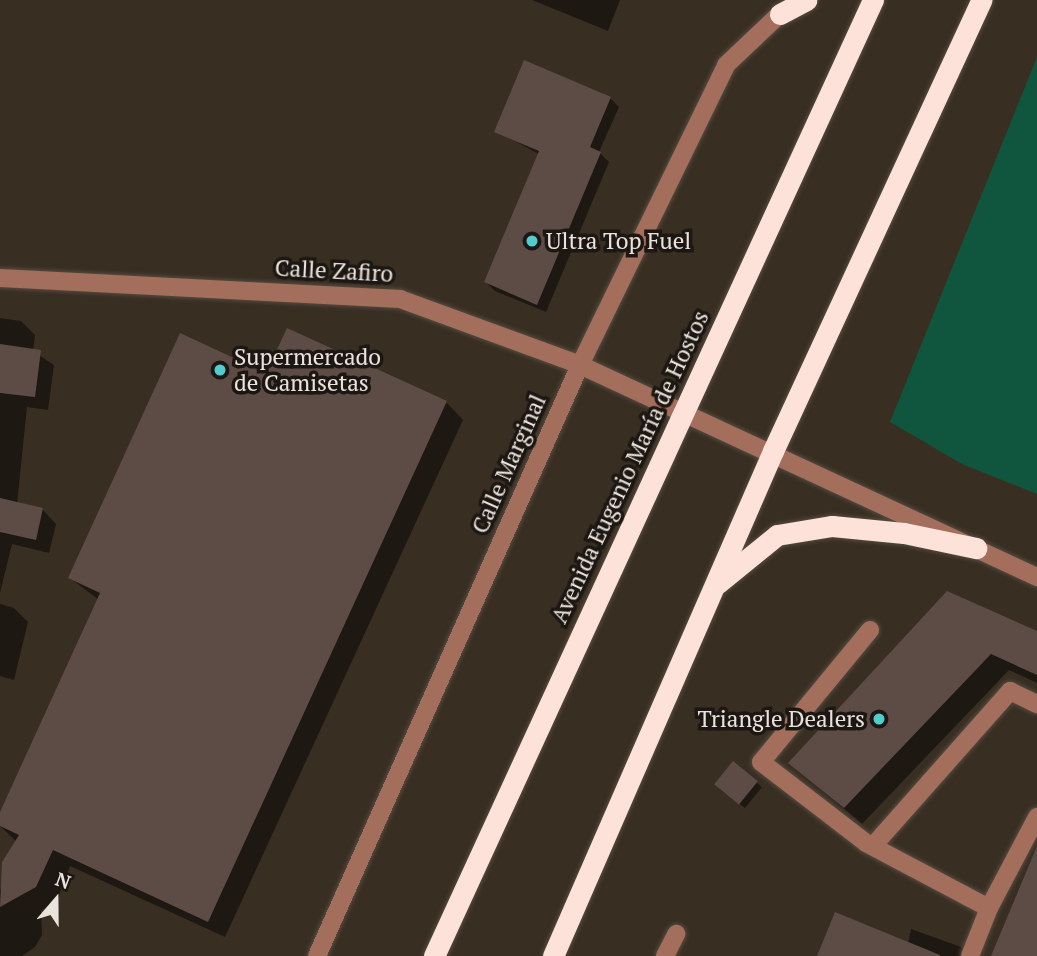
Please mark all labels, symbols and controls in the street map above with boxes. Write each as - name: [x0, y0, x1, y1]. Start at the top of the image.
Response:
- place label: Ultra Top Fuel: [546, 227, 691, 255]
- marker: Ultra Top Fuel: [524, 233, 540, 249]
- street label: Calle Zafiro: [274, 254, 394, 288]
- street label: Avenida Eugenio María de Hostos: [545, 306, 715, 628]
- place label: Supermercado de Camisetas: [234, 343, 381, 397]
- marker: Supermercado de Camisetas: [212, 362, 228, 378]
- street label: Calle Marginal: [466, 390, 552, 538]
- place label: Triangle Dealers: [697, 705, 865, 733]
- marker: Triangle Dealers: [871, 711, 887, 727]
- north arrow: [21, 865, 91, 935]
- text: N: [52, 866, 74, 894]

